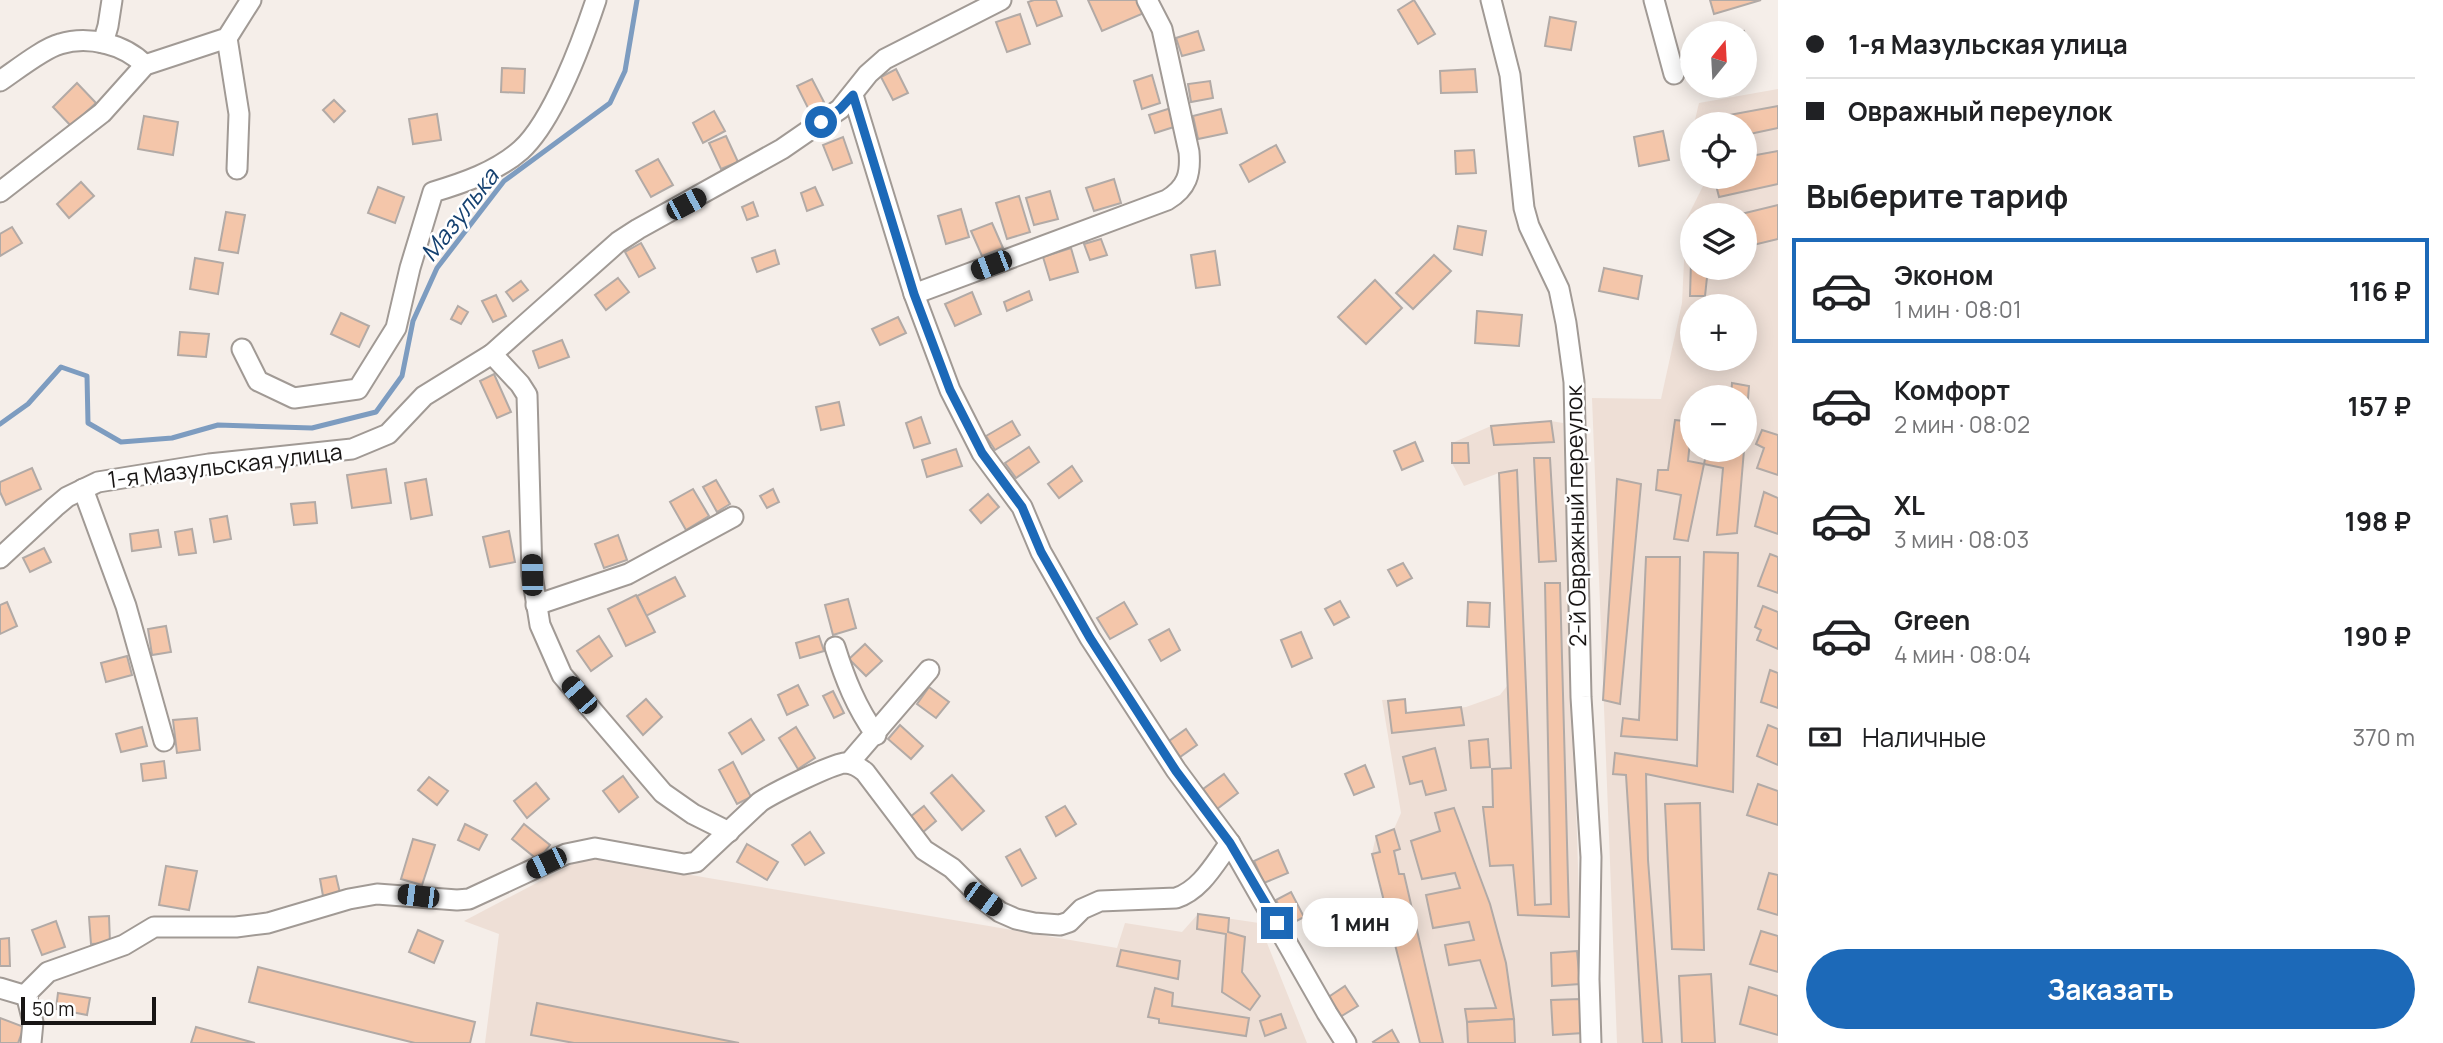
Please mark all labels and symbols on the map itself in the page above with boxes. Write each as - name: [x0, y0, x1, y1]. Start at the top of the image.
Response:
- north arrow: [1680, 21, 1757, 98]
- route start: [805, 106, 837, 138]
- water label: Мазулька: [412, 159, 507, 267]
- car: [663, 185, 710, 223]
- car: [968, 248, 1015, 282]
- street label: 2-й Овражный переулок: [1557, 384, 1593, 647]
- street label: 1-я Мазульская улица: [106, 435, 344, 495]
- car: [522, 554, 543, 596]
- car: [558, 672, 601, 718]
- car: [523, 844, 570, 882]
- car: [960, 878, 1007, 920]
- car: [396, 883, 441, 909]
- callout: 1 мин: [1302, 898, 1417, 948]
- route end: [1261, 907, 1293, 939]
- scale bar: [21, 994, 156, 1026]

